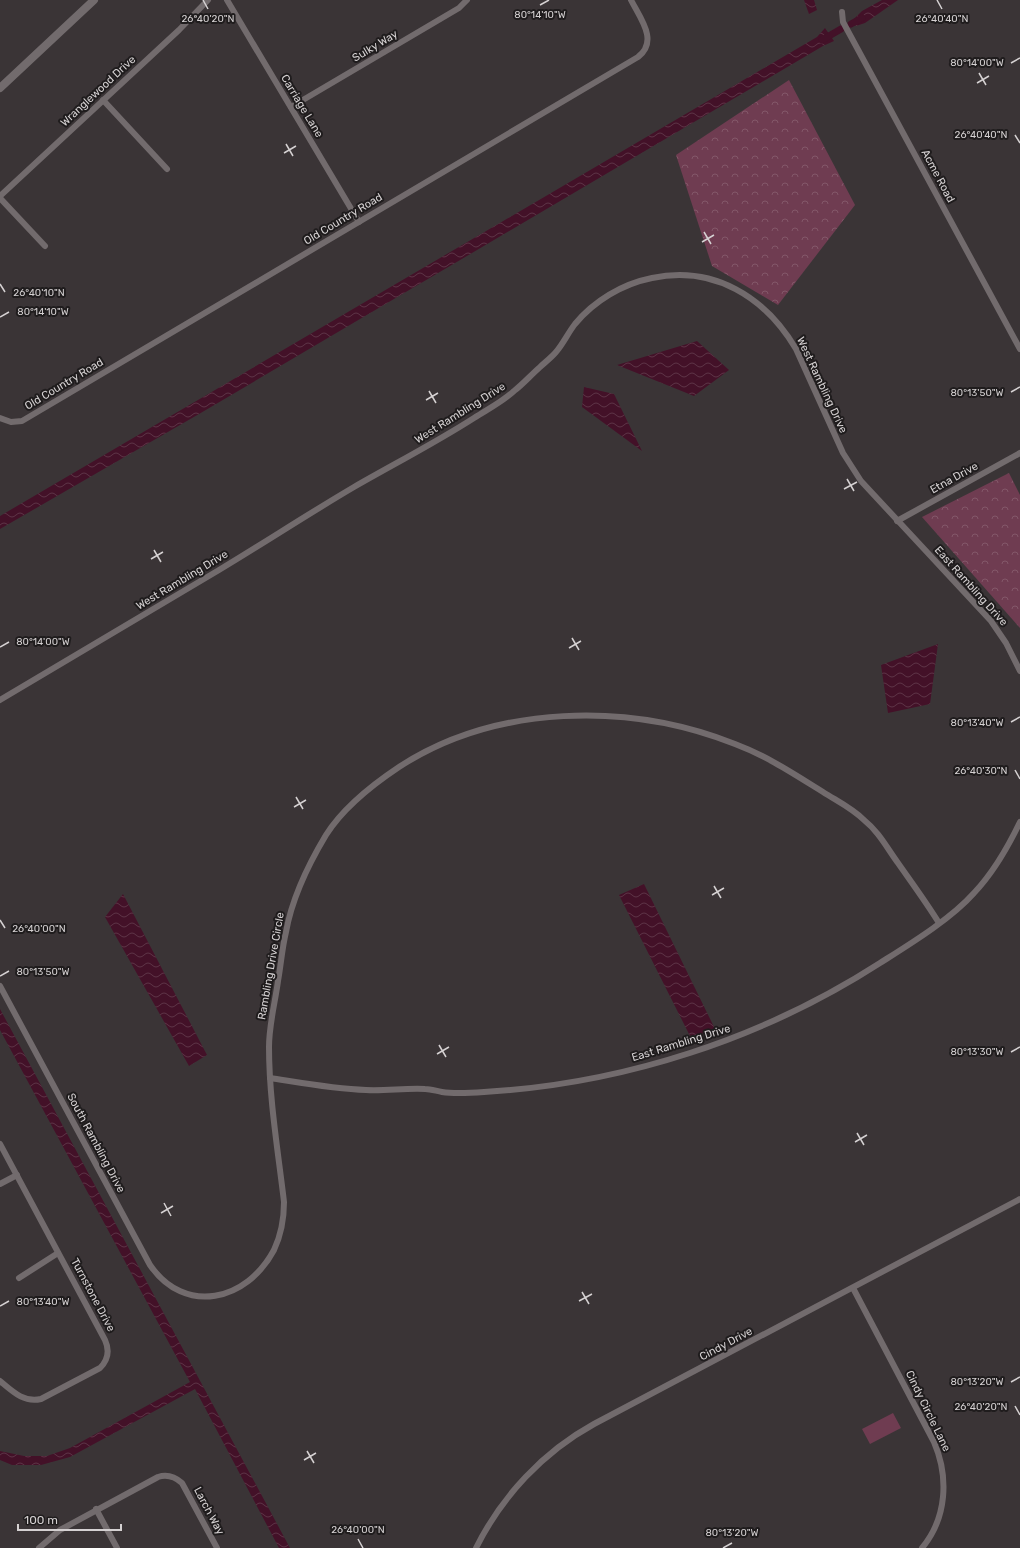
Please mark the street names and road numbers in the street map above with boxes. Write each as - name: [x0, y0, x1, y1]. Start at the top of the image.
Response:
- street label: Sulky Way: [350, 27, 400, 65]
- street label: Wranglewood Drive: [58, 53, 138, 129]
- street label: Carriage Lane: [278, 72, 326, 140]
- street label: Acme Road: [919, 147, 957, 205]
- street label: Old Country Road: [301, 190, 385, 248]
- street label: West Rambling Drive: [794, 335, 850, 435]
- street label: Old Country Road: [22, 355, 106, 413]
- street label: West Rambling Drive: [412, 380, 508, 446]
- street label: Etna Drive: [928, 460, 980, 496]
- street label: East Rambling Drive: [932, 544, 1010, 628]
- street label: West Rambling Drive: [134, 547, 230, 613]
- street label: Rambling Drive Circle: [255, 911, 287, 1021]
- street label: East Rambling Drive: [630, 1022, 732, 1064]
- street label: South Rambling Drive: [64, 1091, 128, 1195]
- street label: Turnstone Drive: [68, 1256, 118, 1334]
- street label: Cindy Drive: [697, 1325, 755, 1363]
- street label: Cindy Circle Lane: [903, 1368, 953, 1454]
- street label: Larch Way: [191, 1485, 227, 1537]

